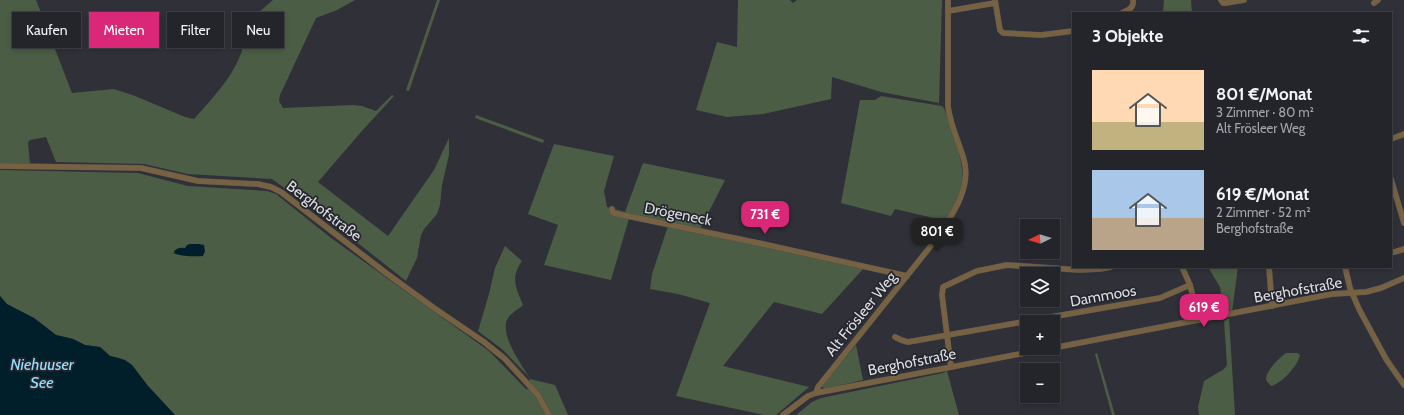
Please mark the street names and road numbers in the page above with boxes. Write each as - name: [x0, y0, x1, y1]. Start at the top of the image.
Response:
- street label: Berghofstraße: [283, 177, 365, 245]
- street label: Drögeneck: [643, 199, 714, 229]
- street label: Alt Frösleer Weg: [822, 268, 901, 360]
- street label: Berghofstraße: [1252, 273, 1344, 307]
- street label: Dammoos: [1068, 281, 1138, 311]
- street label: Berghofstraße: [866, 345, 958, 379]

